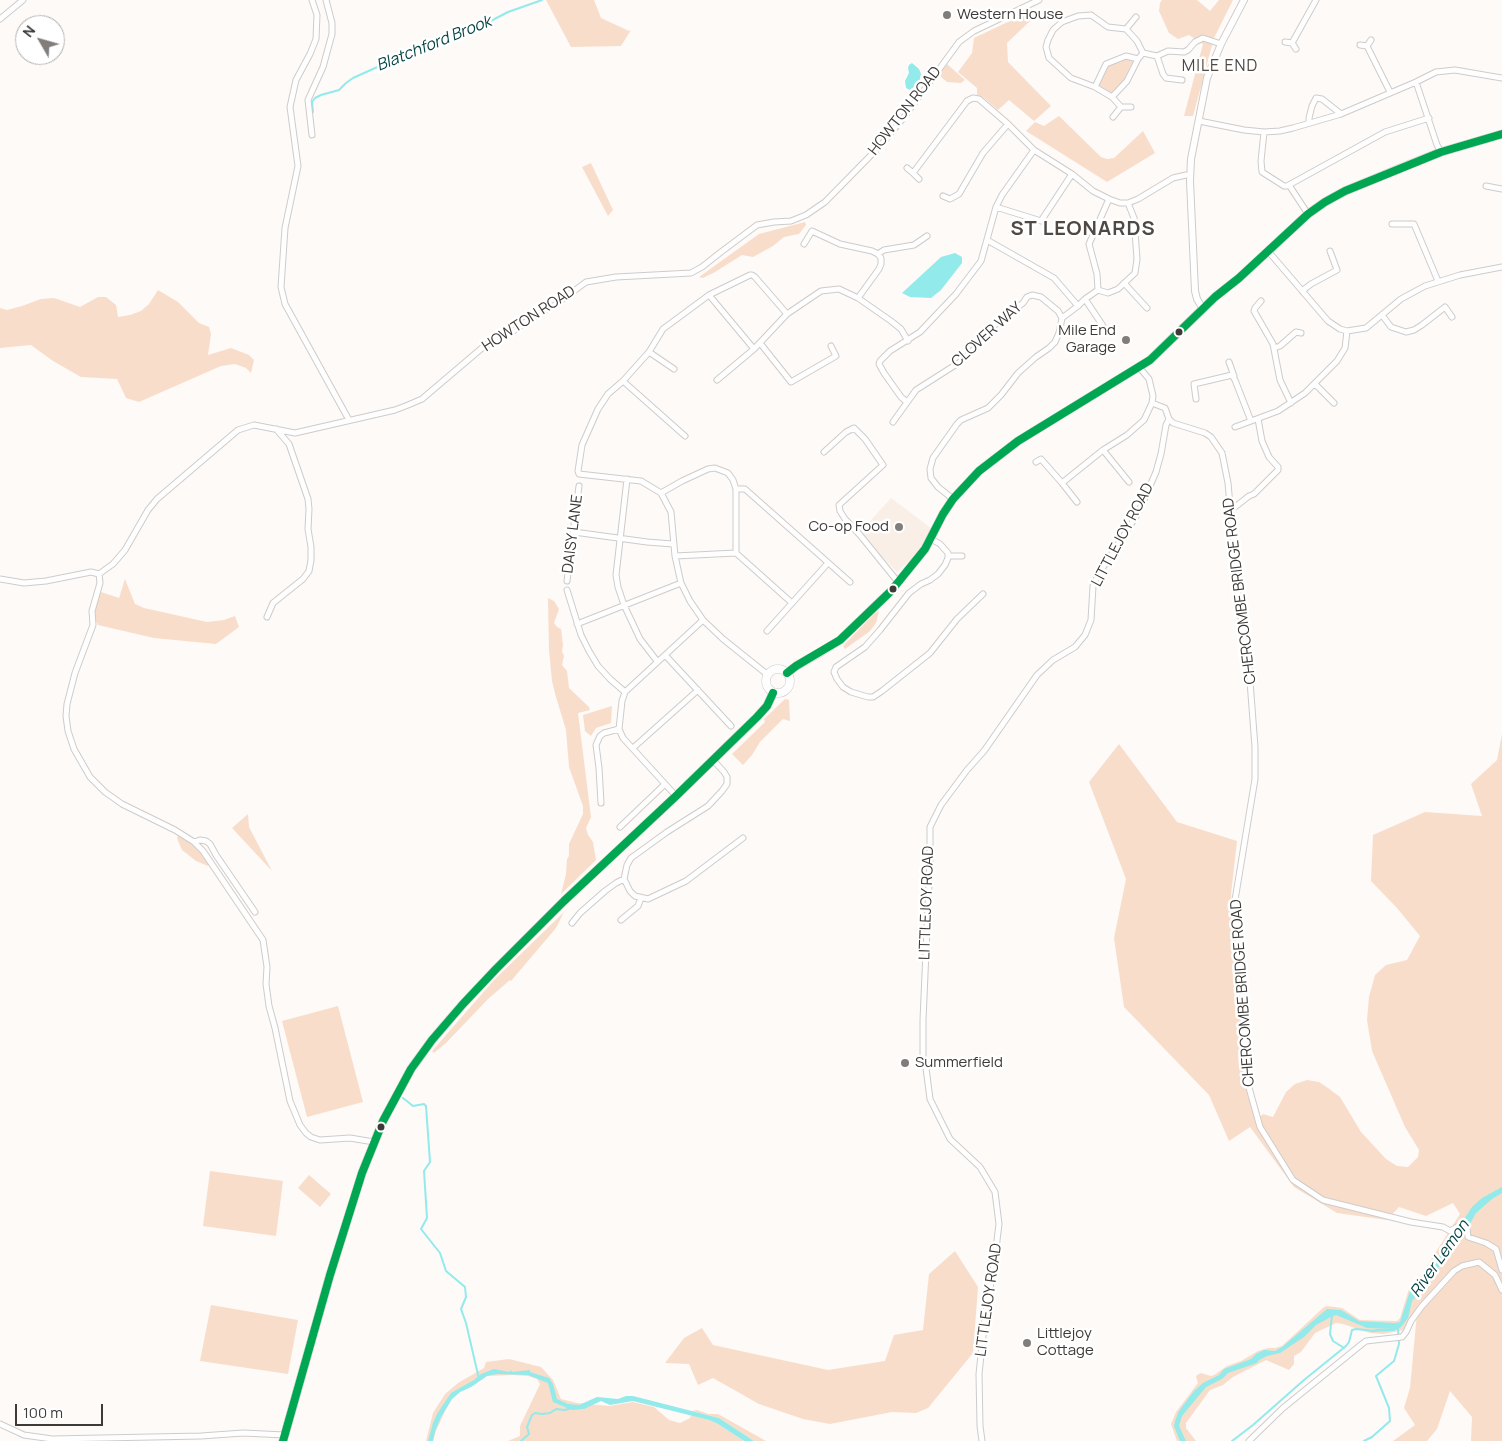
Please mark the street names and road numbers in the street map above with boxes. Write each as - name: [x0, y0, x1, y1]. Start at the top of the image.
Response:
- street label: HOWTON ROAD: [865, 63, 945, 159]
- street label: HOWTON ROAD: [479, 282, 579, 356]
- street label: CLOVER WAY: [948, 299, 1026, 371]
- street label: LITTLEJOY ROAD: [1088, 480, 1158, 590]
- street label: DAISY LANE: [559, 494, 587, 574]
- street label: CHERCOMBE BRIDGE ROAD: [1220, 497, 1260, 685]
- street label: LITTLEJOY ROAD: [916, 845, 938, 961]
- street label: CHERCOMBE BRIDGE ROAD: [1227, 899, 1259, 1087]
- street label: LITTLEJOY ROAD: [972, 1242, 1006, 1358]

